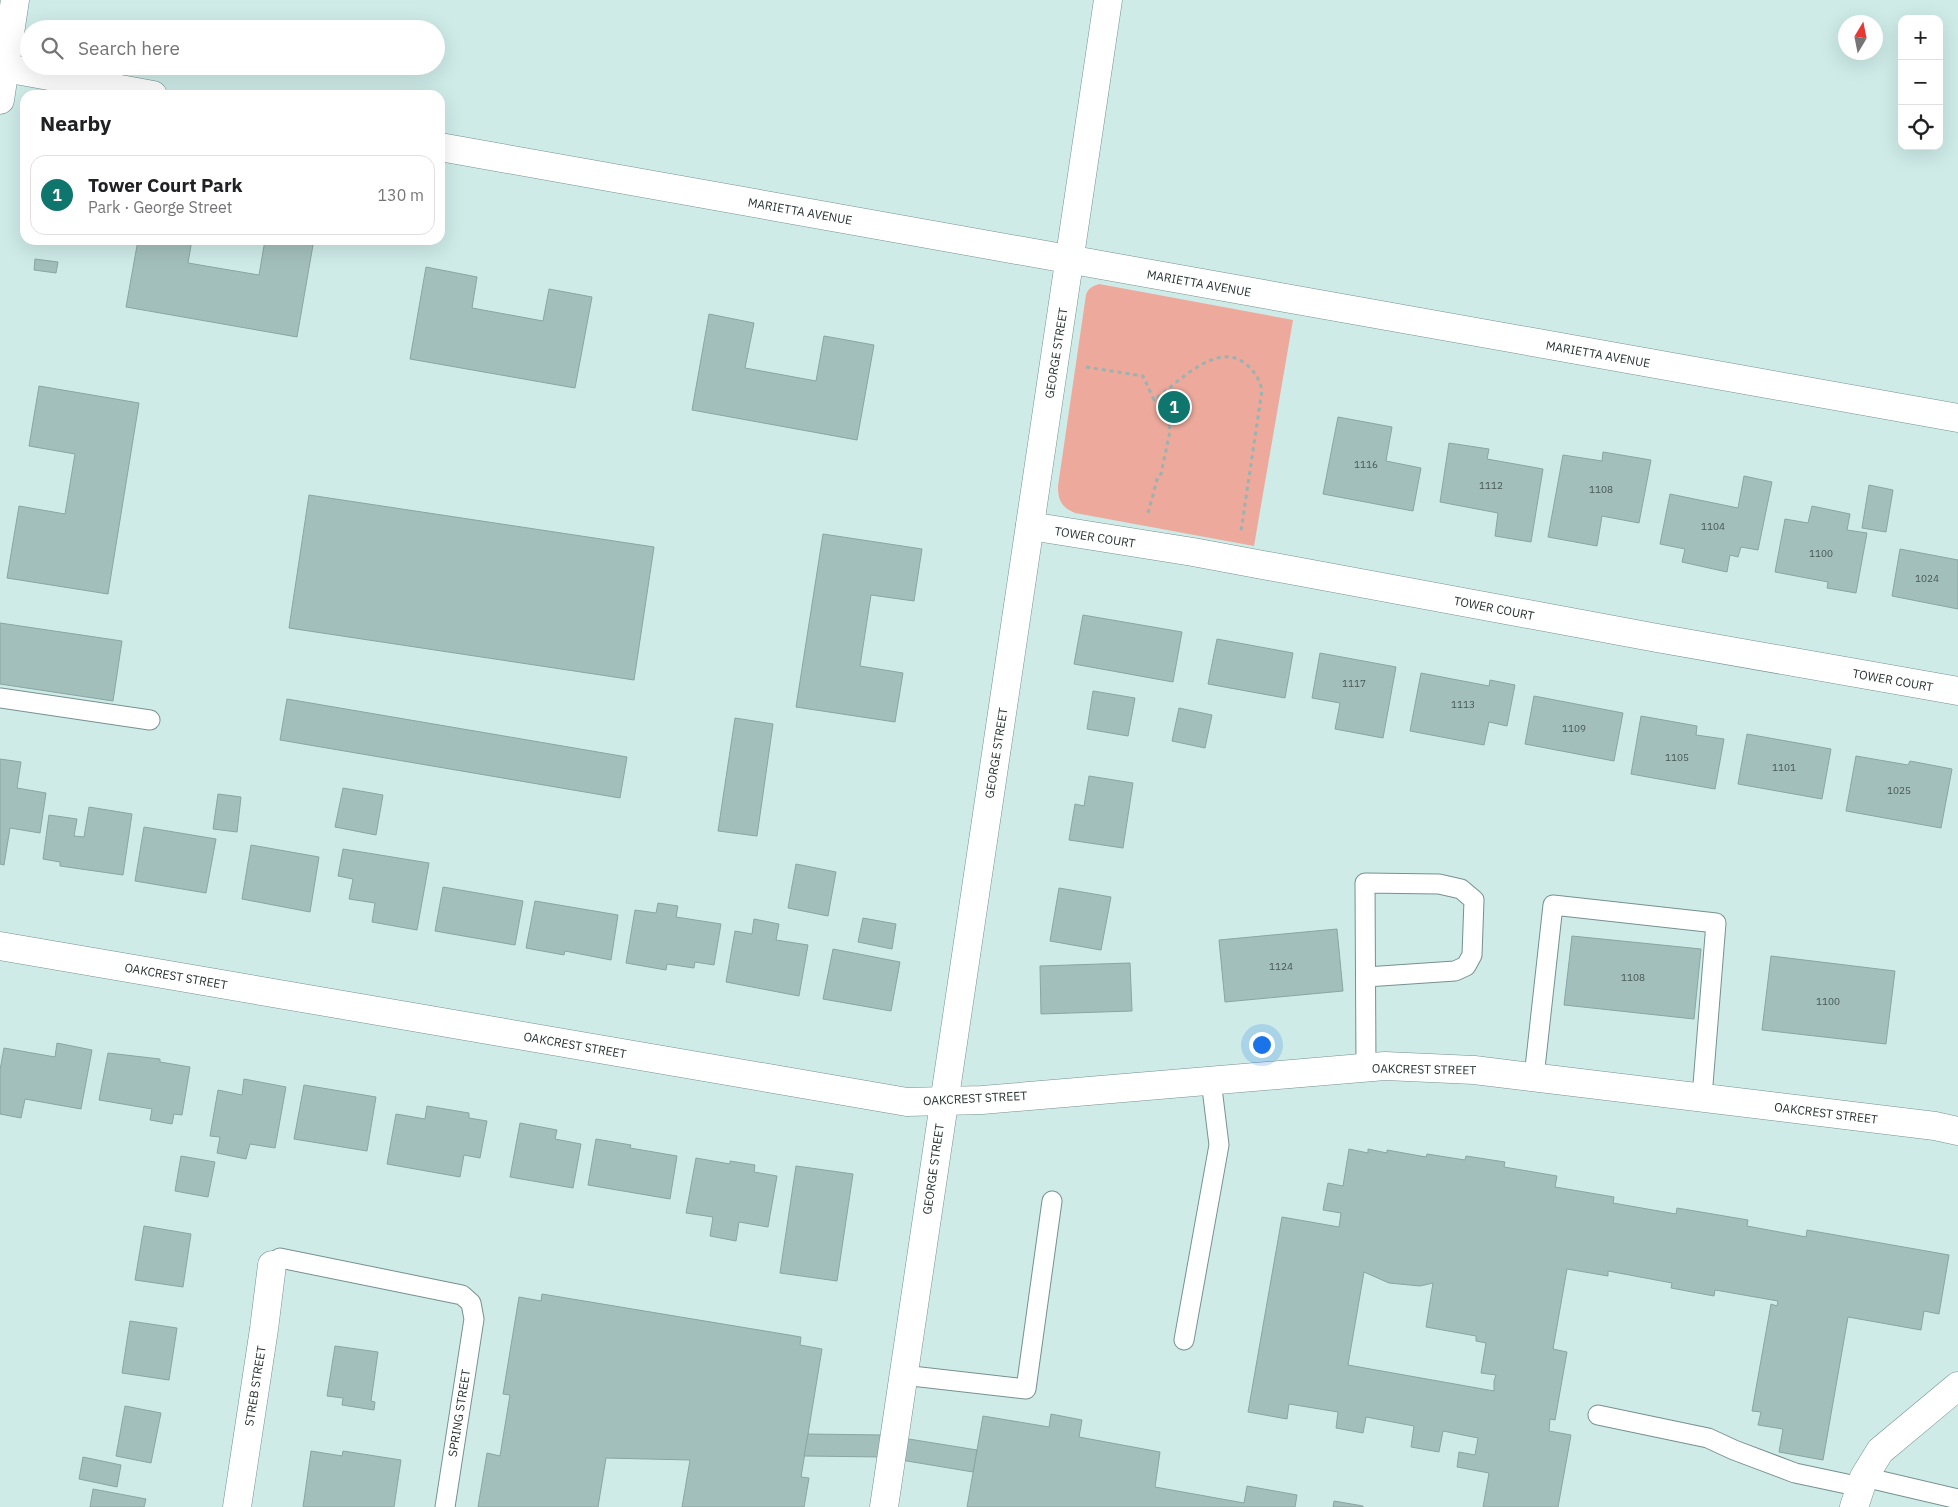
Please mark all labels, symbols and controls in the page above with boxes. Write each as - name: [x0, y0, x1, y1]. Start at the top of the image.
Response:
- north arrow: [1838, 15, 1883, 60]
- map controls: [1898, 15, 1943, 150]
- button: +: [1898, 15, 1943, 60]
- search box: [20, 20, 445, 75]
- icon: search: [38, 34, 66, 62]
- text: Search here: [78, 36, 180, 60]
- button: −: [1898, 60, 1943, 105]
- button: locate: [1898, 105, 1943, 150]
- text: Nearby: [40, 109, 111, 137]
- text: Tower Court Park: [88, 173, 243, 197]
- text: 1: [52, 185, 62, 205]
- text: 130 m: [377, 185, 424, 205]
- street label: MARIETTA AVENUE: [747, 194, 853, 228]
- text: Park · George Street: [88, 197, 232, 217]
- street label: MARIETTA AVENUE: [1146, 266, 1252, 300]
- street label: GEORGE STREET: [1041, 306, 1071, 399]
- street label: MARIETTA AVENUE: [1545, 337, 1651, 371]
- pin: 1: [1158, 388, 1190, 426]
- house number: 1116: [1354, 458, 1378, 471]
- house number: 1112: [1479, 479, 1503, 492]
- house number: 1108: [1589, 483, 1613, 496]
- house number: 1104: [1701, 520, 1725, 533]
- street label: TOWER COURT: [1054, 523, 1137, 551]
- house number: 1100: [1809, 547, 1833, 560]
- house number: 1024: [1915, 572, 1939, 585]
- street label: TOWER COURT: [1453, 593, 1536, 623]
- street label: TOWER COURT: [1852, 666, 1935, 694]
- house number: 1117: [1342, 677, 1366, 690]
- house number: 1113: [1451, 698, 1475, 711]
- street label: GEORGE STREET: [981, 706, 1011, 799]
- house number: 1109: [1562, 722, 1586, 735]
- house number: 1105: [1665, 751, 1689, 764]
- house number: 1101: [1772, 761, 1796, 774]
- house number: 1025: [1887, 784, 1911, 797]
- street label: OAKCREST STREET: [123, 960, 229, 992]
- house number: 1124: [1269, 960, 1293, 973]
- house number: 1108: [1621, 971, 1645, 984]
- house number: 1100: [1816, 995, 1840, 1008]
- street label: OAKCREST STREET: [522, 1029, 628, 1061]
- your location: [1249, 1032, 1275, 1058]
- street label: OAKCREST STREET: [1372, 1061, 1476, 1077]
- street label: OAKCREST STREET: [923, 1088, 1028, 1108]
- street label: OAKCREST STREET: [1773, 1099, 1879, 1127]
- street label: GEORGE STREET: [919, 1122, 947, 1215]
- street label: STREB STREET: [241, 1345, 269, 1427]
- street label: SPRING STREET: [445, 1368, 473, 1458]

